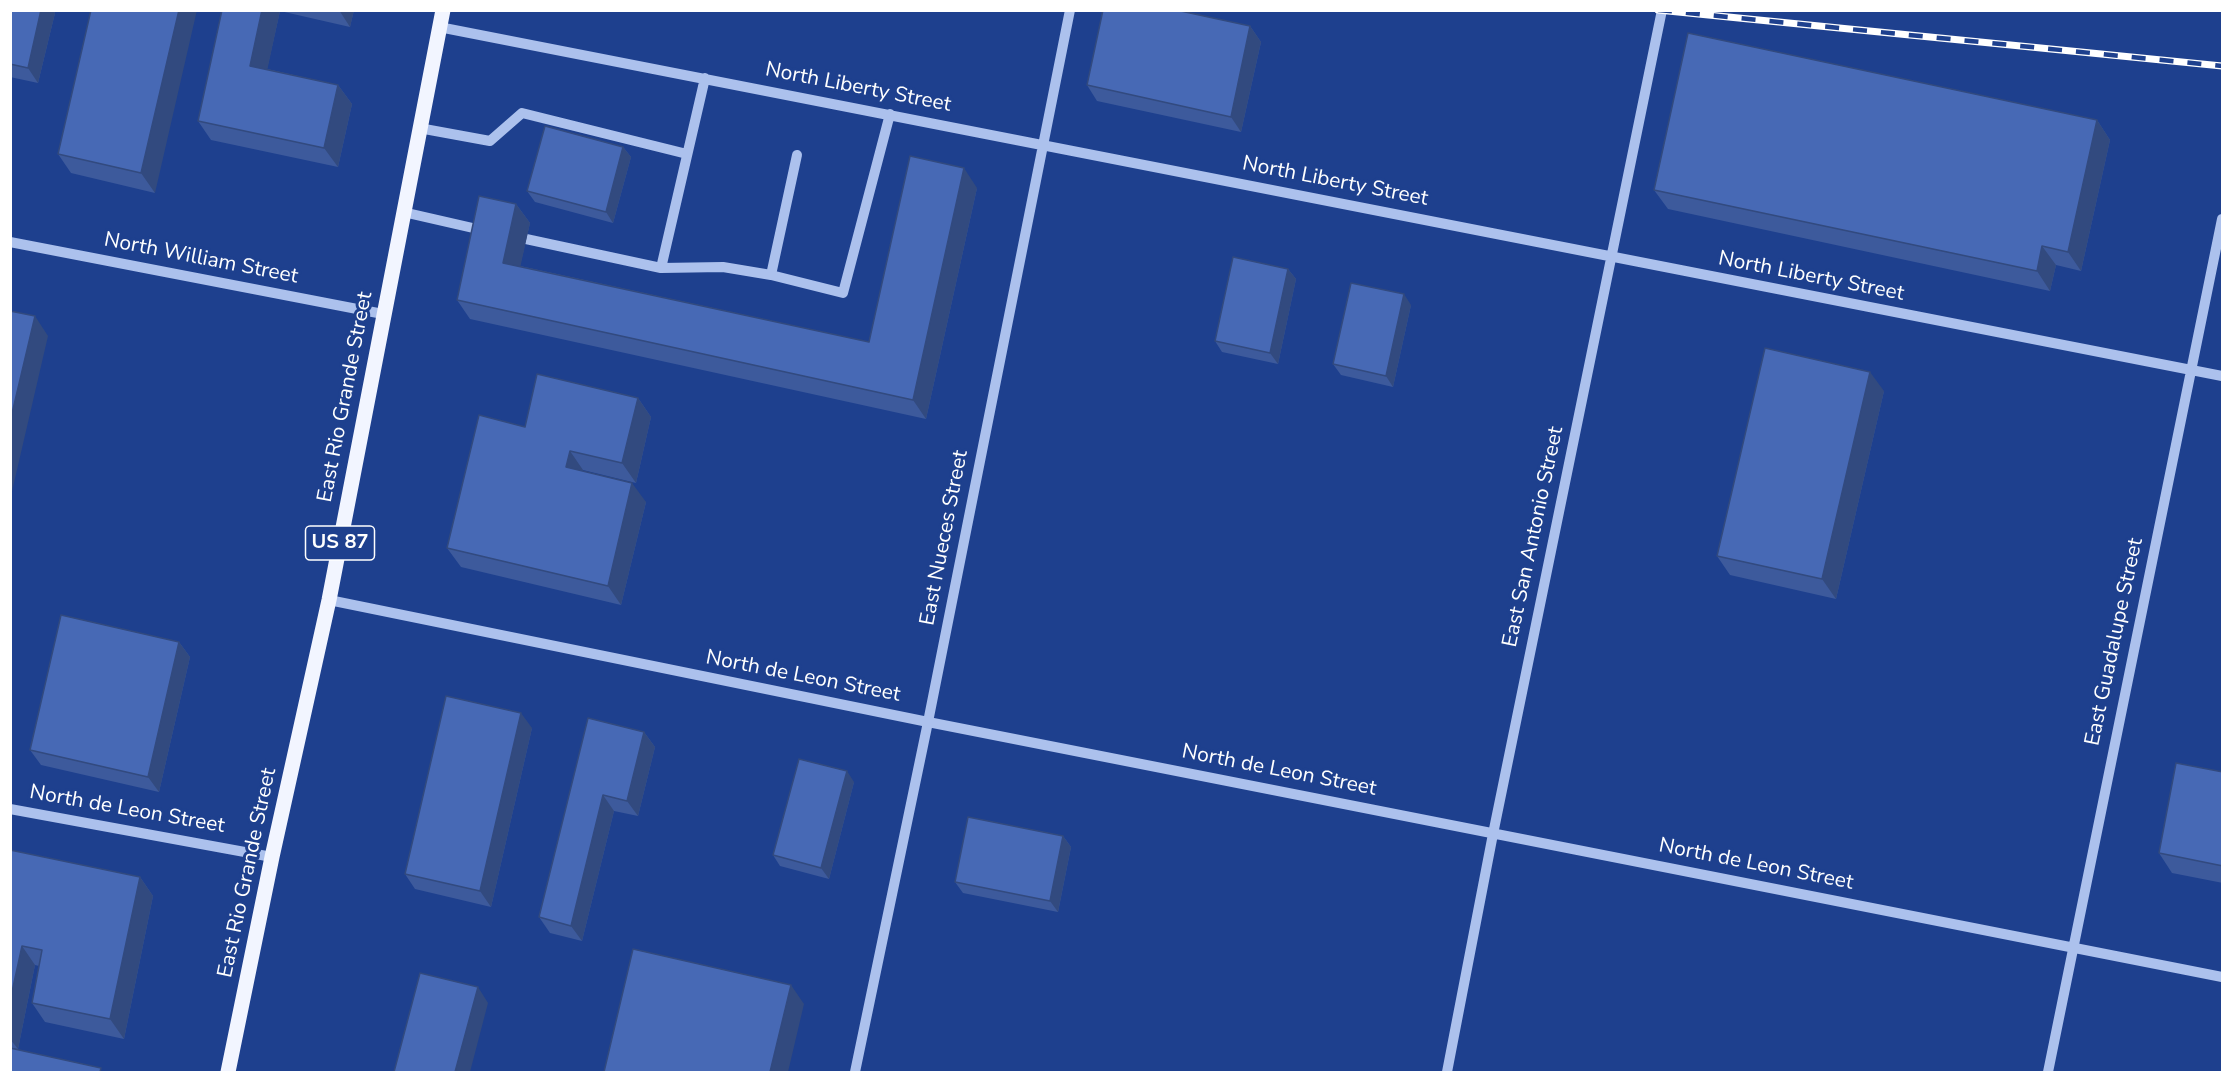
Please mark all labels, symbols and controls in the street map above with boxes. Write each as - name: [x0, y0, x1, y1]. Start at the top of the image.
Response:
- street label: North Liberty Street: [763, 58, 953, 118]
- street label: North Liberty Street: [1240, 152, 1430, 212]
- street label: North William Street: [102, 228, 300, 290]
- street label: North Liberty Street: [1716, 247, 1906, 307]
- street label: East Rio Grande Street: [313, 290, 379, 504]
- street label: East San Antonio Street: [1498, 425, 1570, 649]
- street label: East Nueces Street: [916, 448, 974, 628]
- road number: US 87: [306, 526, 374, 560]
- street label: East Guadalupe Street: [2081, 536, 2149, 748]
- street label: North de Leon Street: [704, 646, 902, 708]
- street label: North de Leon Street: [1180, 740, 1378, 802]
- street label: East Rio Grande Street: [213, 766, 283, 980]
- street label: North de Leon Street: [28, 780, 226, 840]
- street label: North de Leon Street: [1657, 834, 1855, 896]

